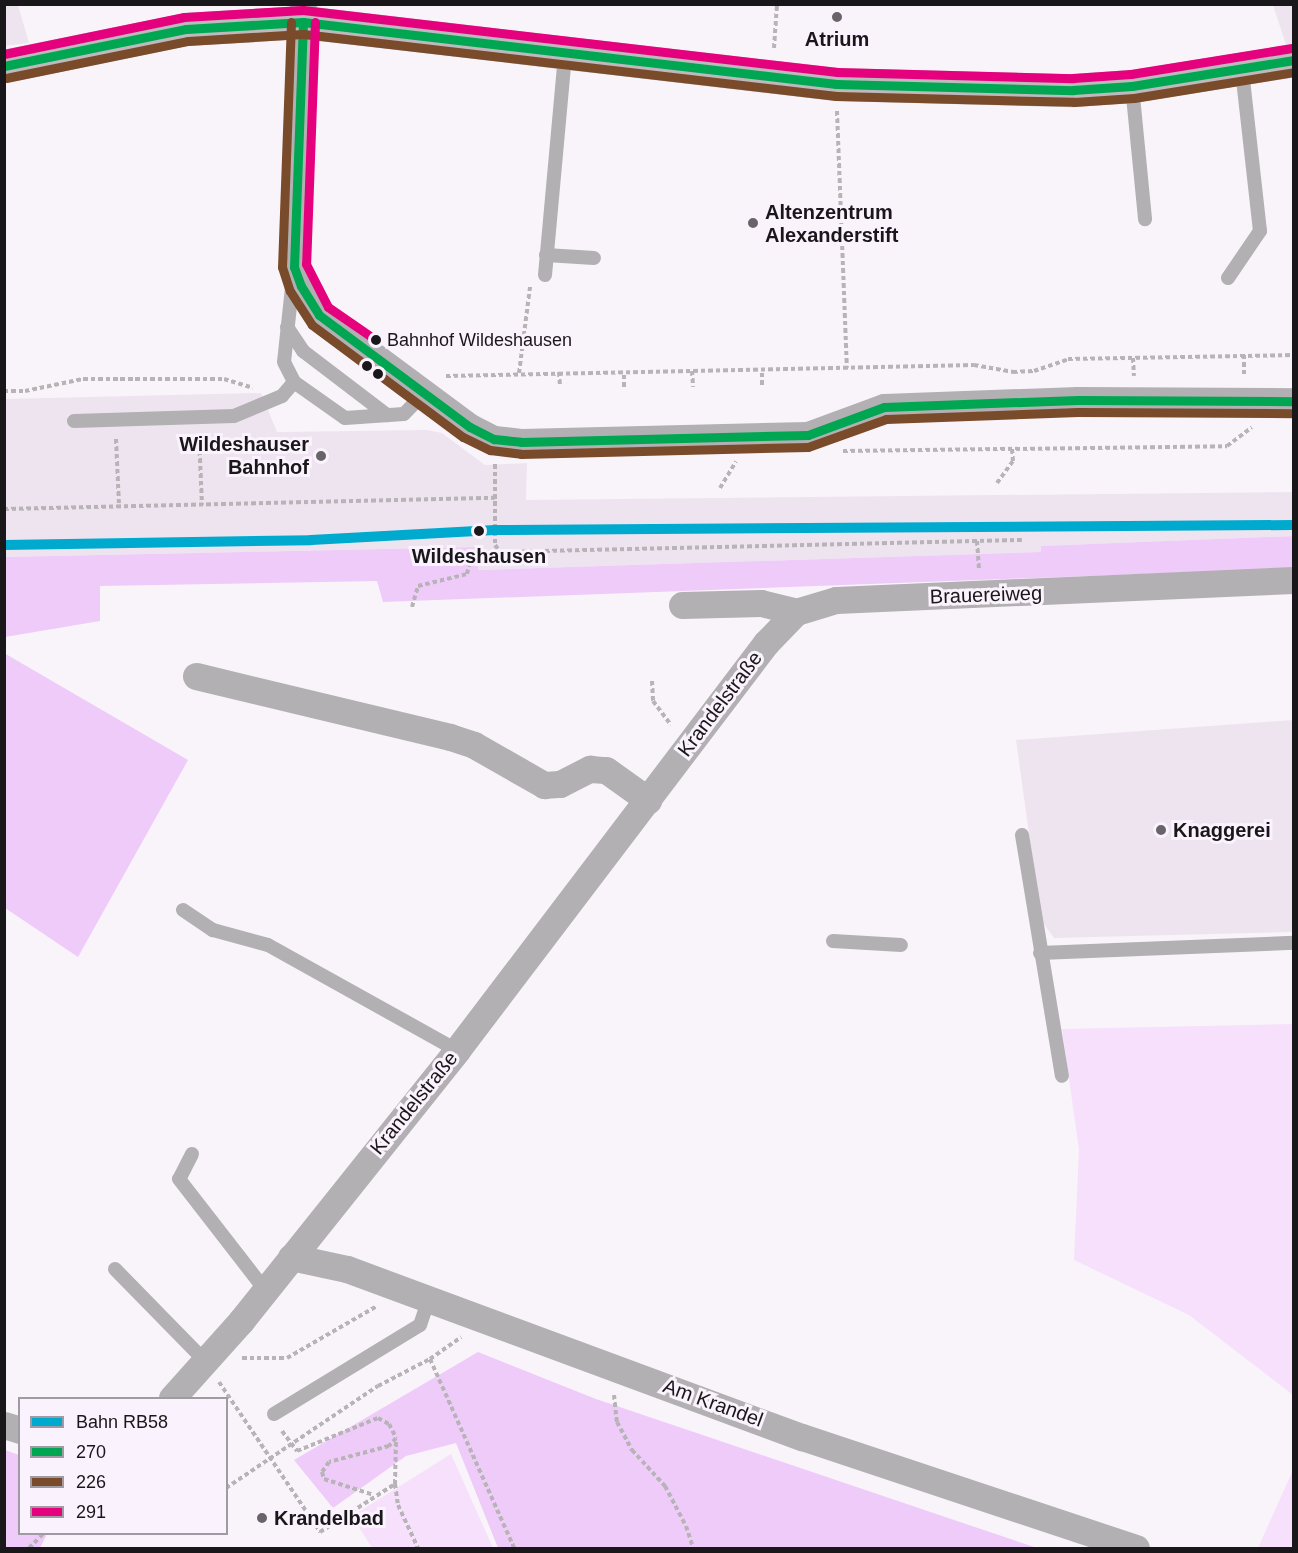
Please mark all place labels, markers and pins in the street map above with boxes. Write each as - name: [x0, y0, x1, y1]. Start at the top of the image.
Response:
- marker: Atrium: [830, 10, 844, 24]
- place label: Atrium: [805, 27, 869, 51]
- place label: Altenzentrum Alexanderstift: [765, 200, 898, 247]
- marker: Altenzentrum Alexanderstift: [746, 216, 760, 230]
- place label: Bahnhof Wildeshausen: [387, 329, 572, 351]
- marker: Bahnhof Wildeshausen: [370, 334, 382, 346]
- unlabelled marker: [361, 360, 373, 372]
- unlabelled marker: [372, 368, 384, 380]
- place label: Wildeshauser Bahnhof: [179, 432, 309, 479]
- marker: Wildeshauser Bahnhof: [314, 449, 328, 463]
- marker: Wildeshausen: [468, 520, 490, 542]
- place label: Wildeshausen: [412, 544, 546, 568]
- place label: Knaggerei: [1173, 818, 1271, 842]
- marker: Knaggerei: [1154, 823, 1168, 837]
- place label: Krandelbad: [274, 1506, 384, 1530]
- marker: Krandelbad: [255, 1511, 269, 1525]

